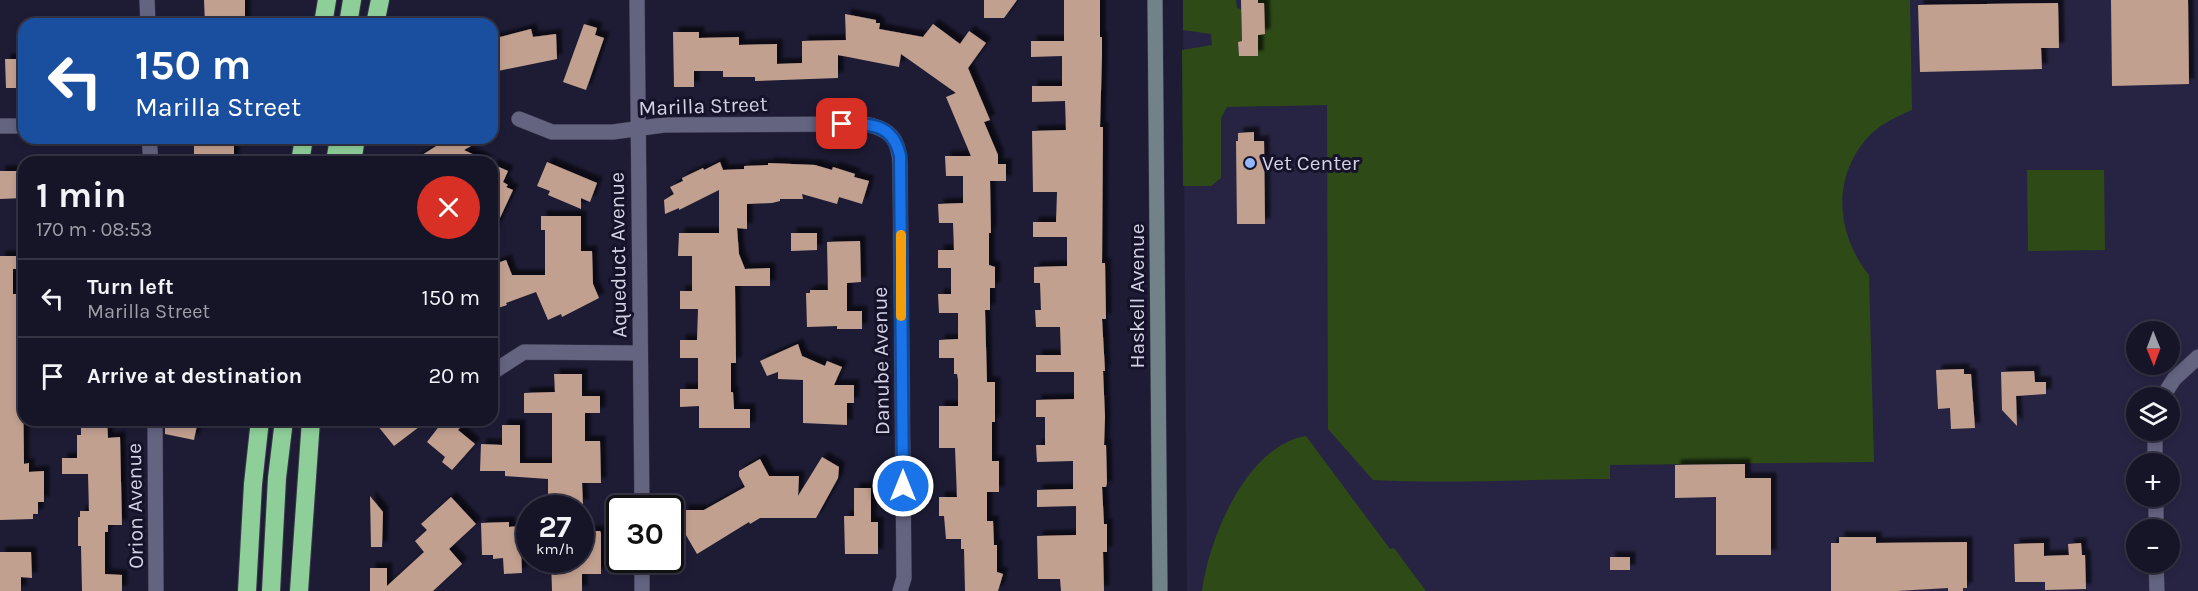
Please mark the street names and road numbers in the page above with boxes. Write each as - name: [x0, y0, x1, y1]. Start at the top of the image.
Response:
- street label: Marilla Street: [638, 92, 768, 120]
- street label: Aqueduct Avenue: [605, 172, 631, 338]
- street label: Haskell Avenue: [1125, 223, 1149, 369]
- street label: Danube Avenue: [868, 287, 894, 435]
- street label: Orion Avenue: [122, 443, 148, 569]

